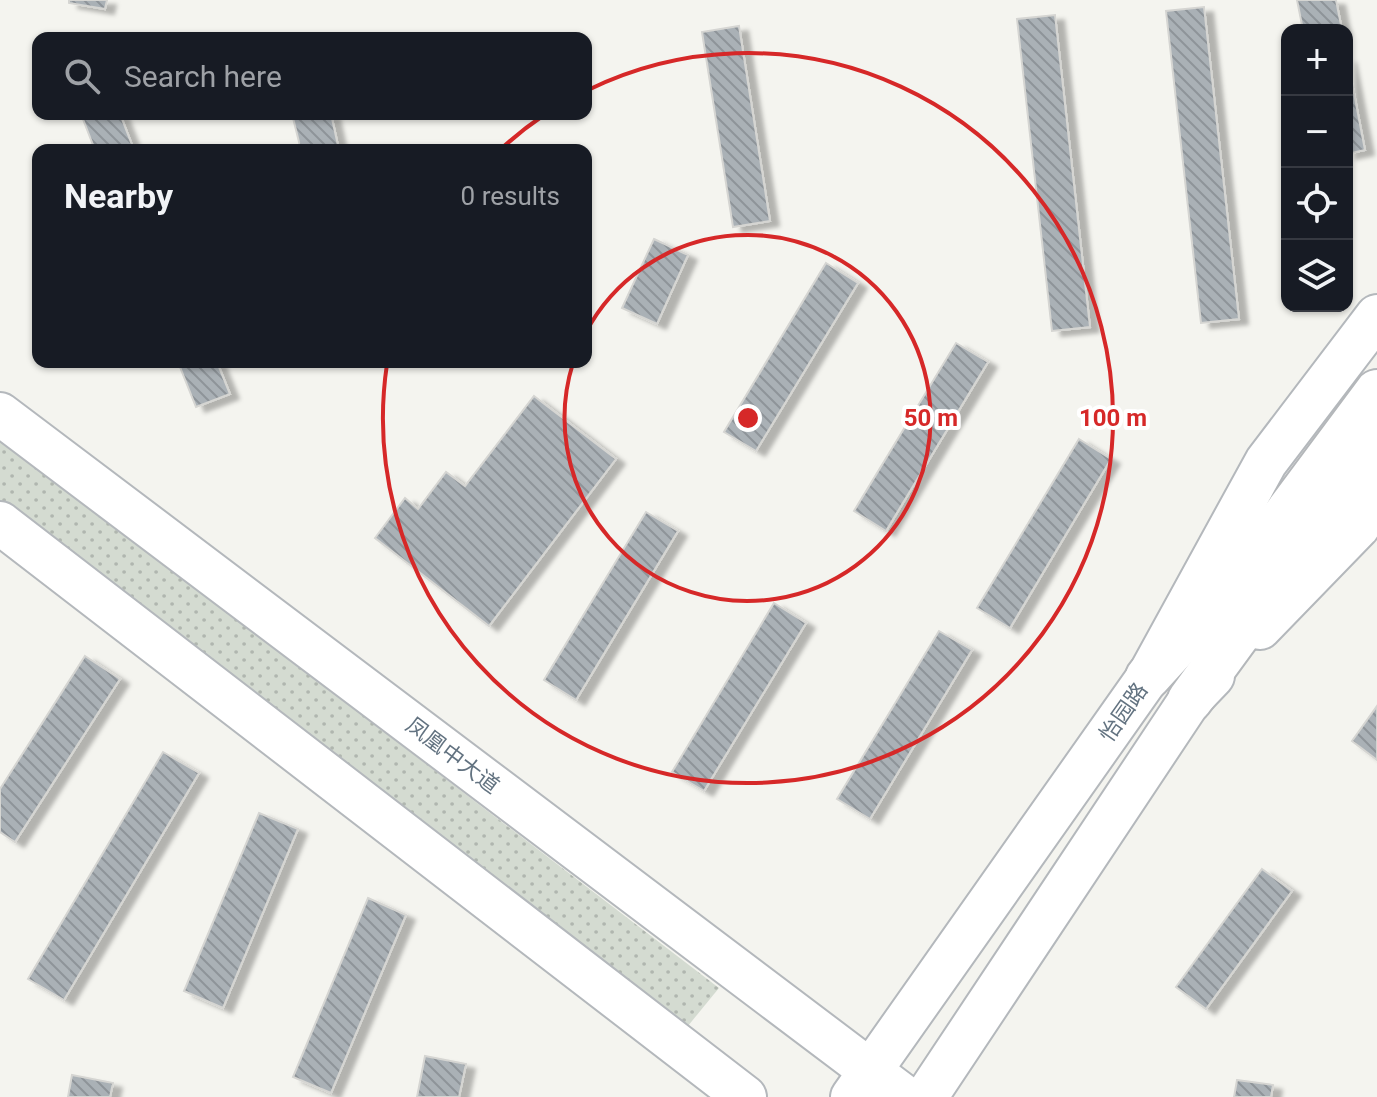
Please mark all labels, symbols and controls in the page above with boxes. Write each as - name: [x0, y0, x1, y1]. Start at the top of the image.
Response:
- map controls: [1281, 24, 1353, 312]
- button: +: [1281, 24, 1353, 96]
- search box: [32, 32, 592, 120]
- icon: search: [60, 54, 104, 98]
- text: Search here: [124, 59, 282, 94]
- button: −: [1281, 96, 1353, 168]
- button: locate: [1281, 168, 1353, 240]
- text: Nearby: [64, 176, 173, 216]
- text: 0 results: [461, 181, 560, 211]
- button: layers: [1281, 240, 1353, 312]
- centre of rings: [734, 404, 762, 432]
- text: 50 m: [904, 404, 958, 432]
- text: 100 m: [1079, 404, 1147, 432]
- street label: 怡园路: [1094, 678, 1153, 746]
- street label: 凤凰中大道: [401, 712, 504, 798]

